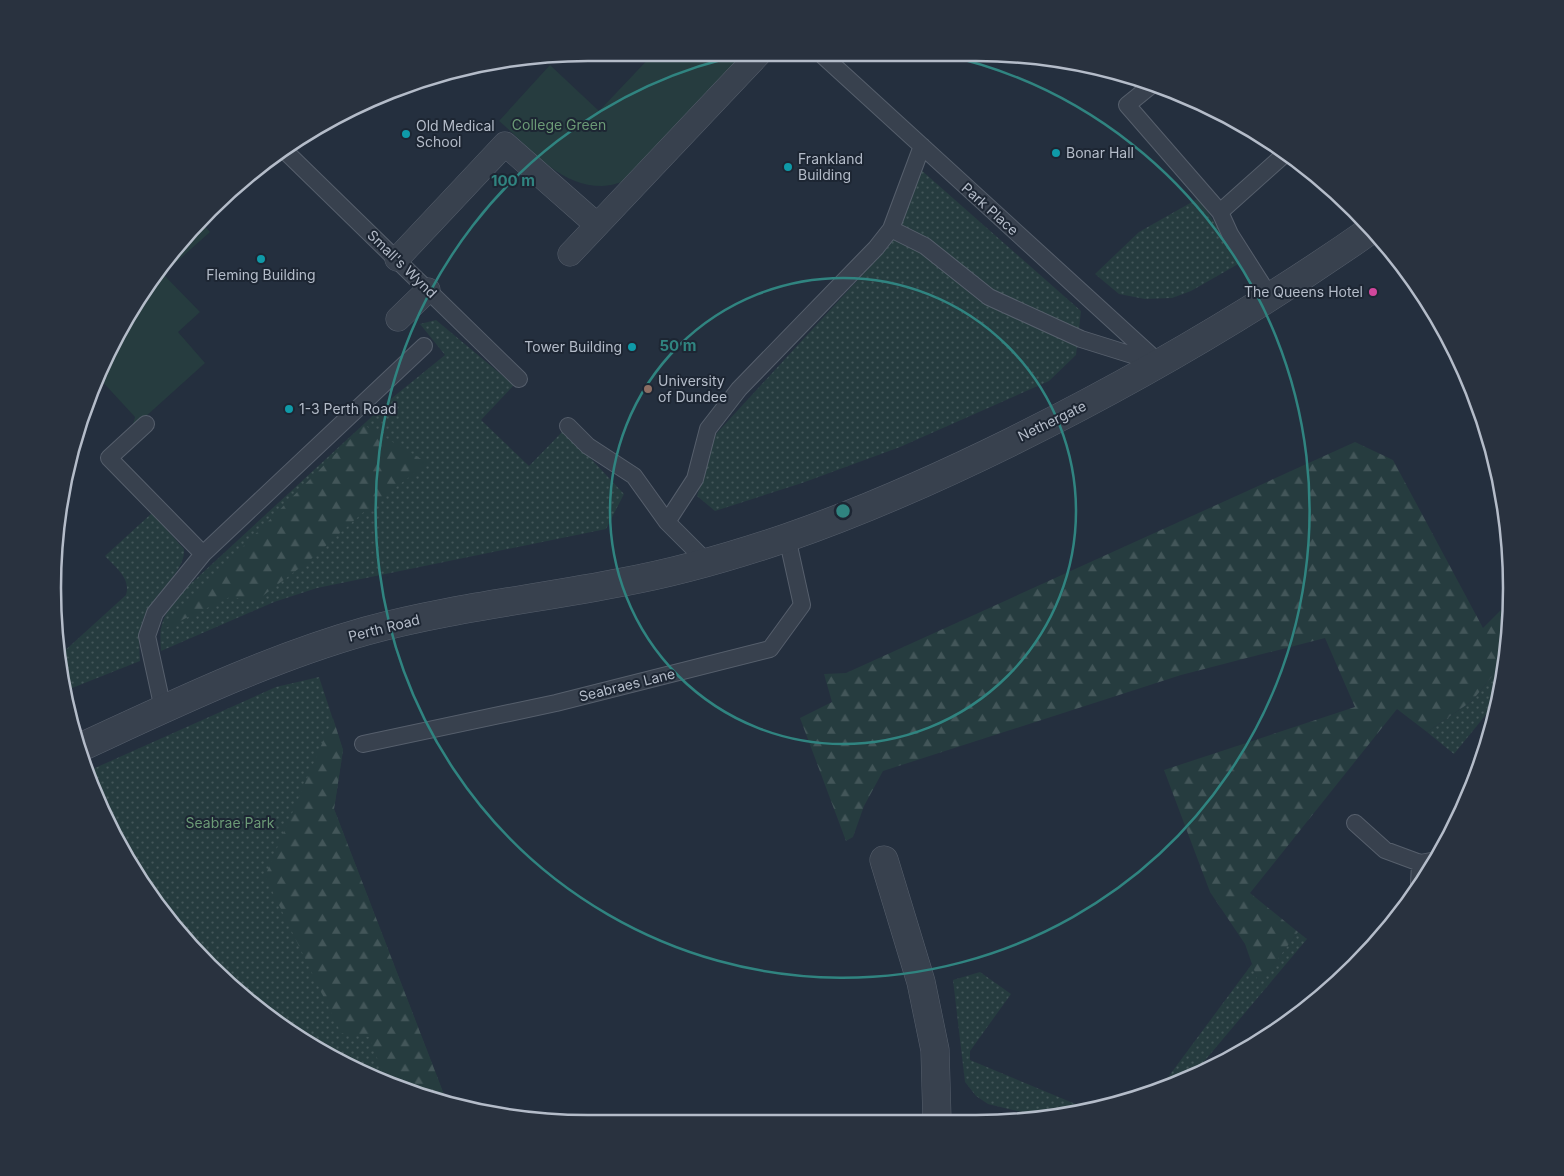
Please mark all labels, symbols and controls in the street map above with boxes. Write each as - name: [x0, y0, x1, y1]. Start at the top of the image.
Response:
- park label: College Green: [512, 116, 606, 133]
- place label: Old Medical School: [416, 117, 495, 150]
- marker: Old Medical School: [400, 128, 412, 140]
- place label: Bonar Hall: [1066, 144, 1134, 161]
- marker: Bonar Hall: [1050, 147, 1062, 159]
- place label: Frankland Building: [798, 150, 863, 183]
- marker: Frankland Building: [782, 161, 794, 173]
- text: 100 m: [491, 171, 535, 190]
- street label: Park Place: [959, 179, 1022, 238]
- street label: Small's Wynd: [364, 226, 441, 301]
- marker: Fleming Building: [255, 253, 267, 265]
- place label: Fleming Building: [206, 266, 316, 283]
- place label: The Queens Hotel: [1244, 283, 1363, 300]
- marker: The Queens Hotel: [1367, 286, 1379, 298]
- text: 50 m: [660, 336, 696, 355]
- place label: Tower Building: [524, 338, 622, 355]
- marker: Tower Building: [626, 341, 638, 353]
- place label: University of Dundee: [658, 372, 727, 405]
- marker: University of Dundee: [642, 383, 654, 395]
- street label: Nethergate: [1015, 397, 1089, 444]
- place label: 1-3 Perth Road: [299, 400, 397, 417]
- marker: 1-3 Perth Road: [283, 403, 295, 415]
- centre of rings: [834, 502, 852, 520]
- street label: Perth Road: [346, 610, 421, 645]
- street label: Seabraes Lane: [577, 664, 677, 705]
- park label: Seabrae Park: [186, 814, 275, 831]

